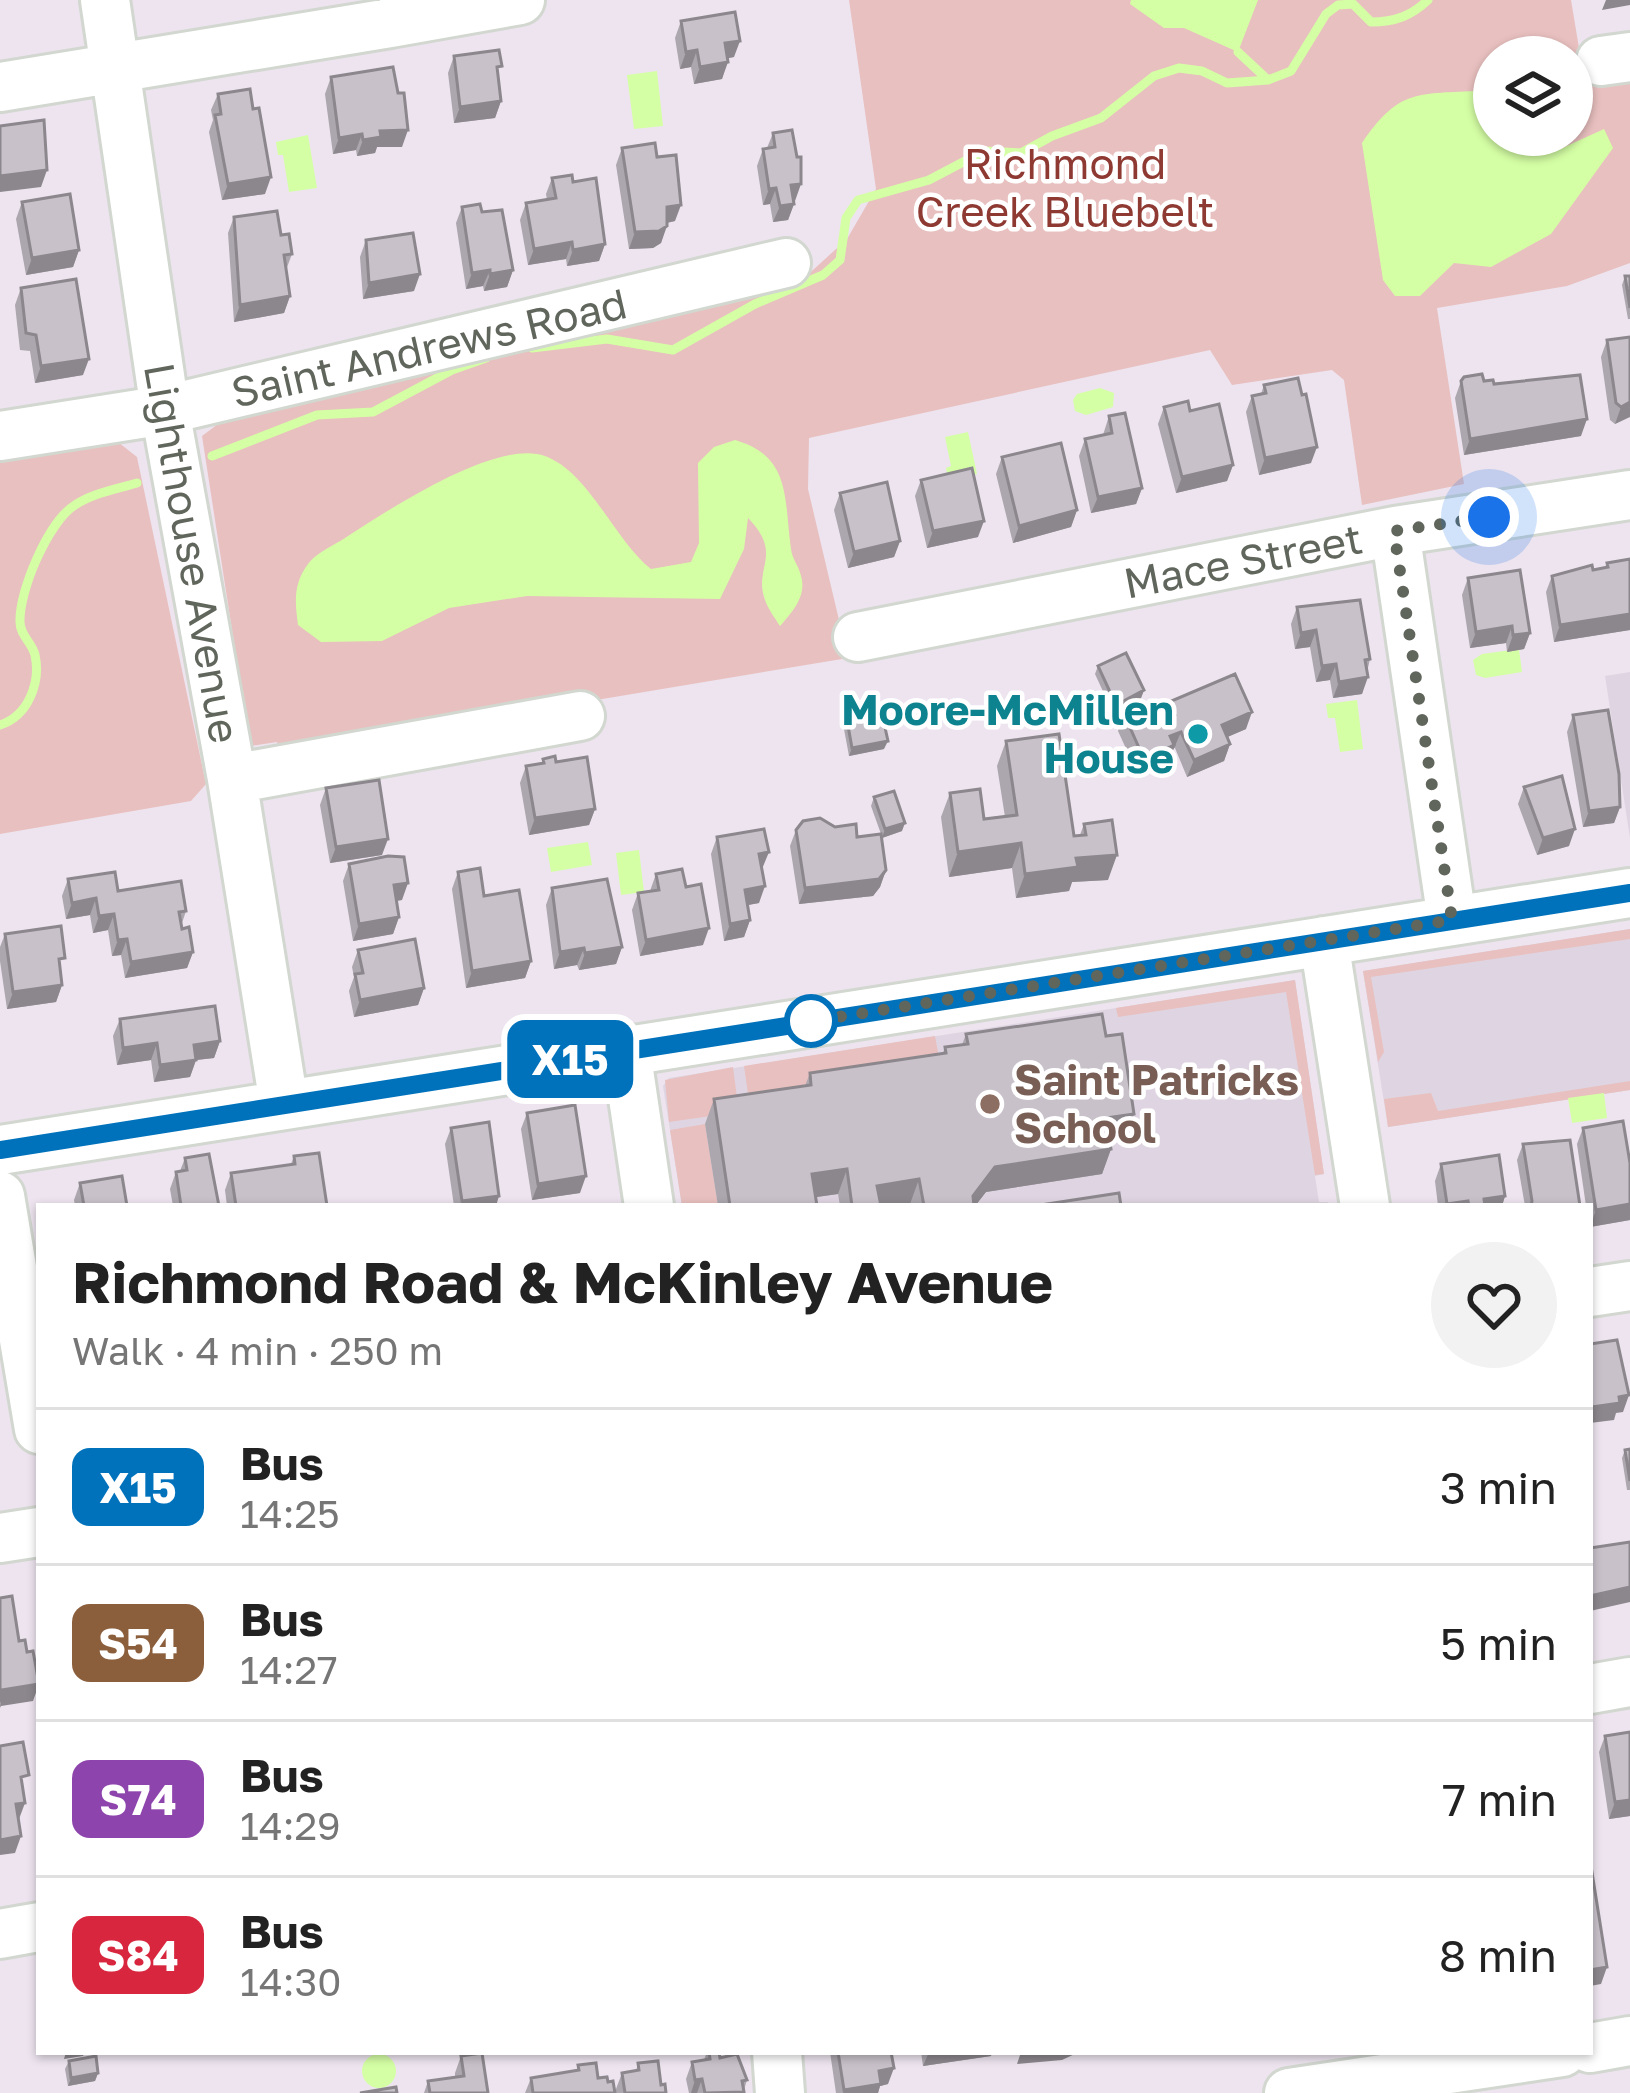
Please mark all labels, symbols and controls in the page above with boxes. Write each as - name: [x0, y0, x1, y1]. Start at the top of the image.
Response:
- map controls: [1473, 36, 1593, 156]
- button: layers: [1473, 36, 1593, 156]
- park label: Richmond Creek Bluebelt: [916, 138, 1214, 236]
- street label: Saint Andrews Road: [226, 277, 631, 417]
- street label: Lighthouse Avenue: [135, 359, 251, 747]
- your location: [1459, 487, 1519, 547]
- street label: Mace Street: [1119, 512, 1366, 608]
- place label: Moore-McMillen House: [841, 684, 1174, 782]
- marker: Moore-McMillen House: [1185, 721, 1211, 747]
- unlabelled marker: [786, 996, 836, 1046]
- line badge: X15: [501, 1020, 639, 1098]
- text: X15: [531, 1034, 609, 1084]
- place label: Saint Patricks School: [1014, 1054, 1299, 1152]
- marker: Saint Patricks School: [977, 1091, 1003, 1117]
- button: heart: [1431, 1242, 1557, 1368]
- text: Richmond Road & McKinley Avenue: [72, 1247, 1053, 1316]
- text: Walk · 4 min · 250 m: [72, 1327, 443, 1374]
- text: Bus: [240, 1436, 324, 1490]
- text: 3 min: [1440, 1460, 1557, 1514]
- text: X15: [99, 1462, 177, 1512]
- text: 14:25: [240, 1490, 340, 1537]
- text: Bus: [240, 1592, 324, 1646]
- text: 5 min: [1440, 1616, 1557, 1670]
- text: S54: [98, 1618, 178, 1668]
- text: 14:27: [240, 1646, 338, 1693]
- text: Bus: [240, 1748, 324, 1802]
- text: 7 min: [1442, 1772, 1557, 1826]
- text: S74: [99, 1774, 177, 1824]
- text: 14:29: [240, 1802, 341, 1849]
- text: Bus: [240, 1904, 324, 1958]
- text: 8 min: [1439, 1928, 1557, 1982]
- text: S84: [97, 1930, 179, 1980]
- text: 14:30: [240, 1958, 341, 2005]

